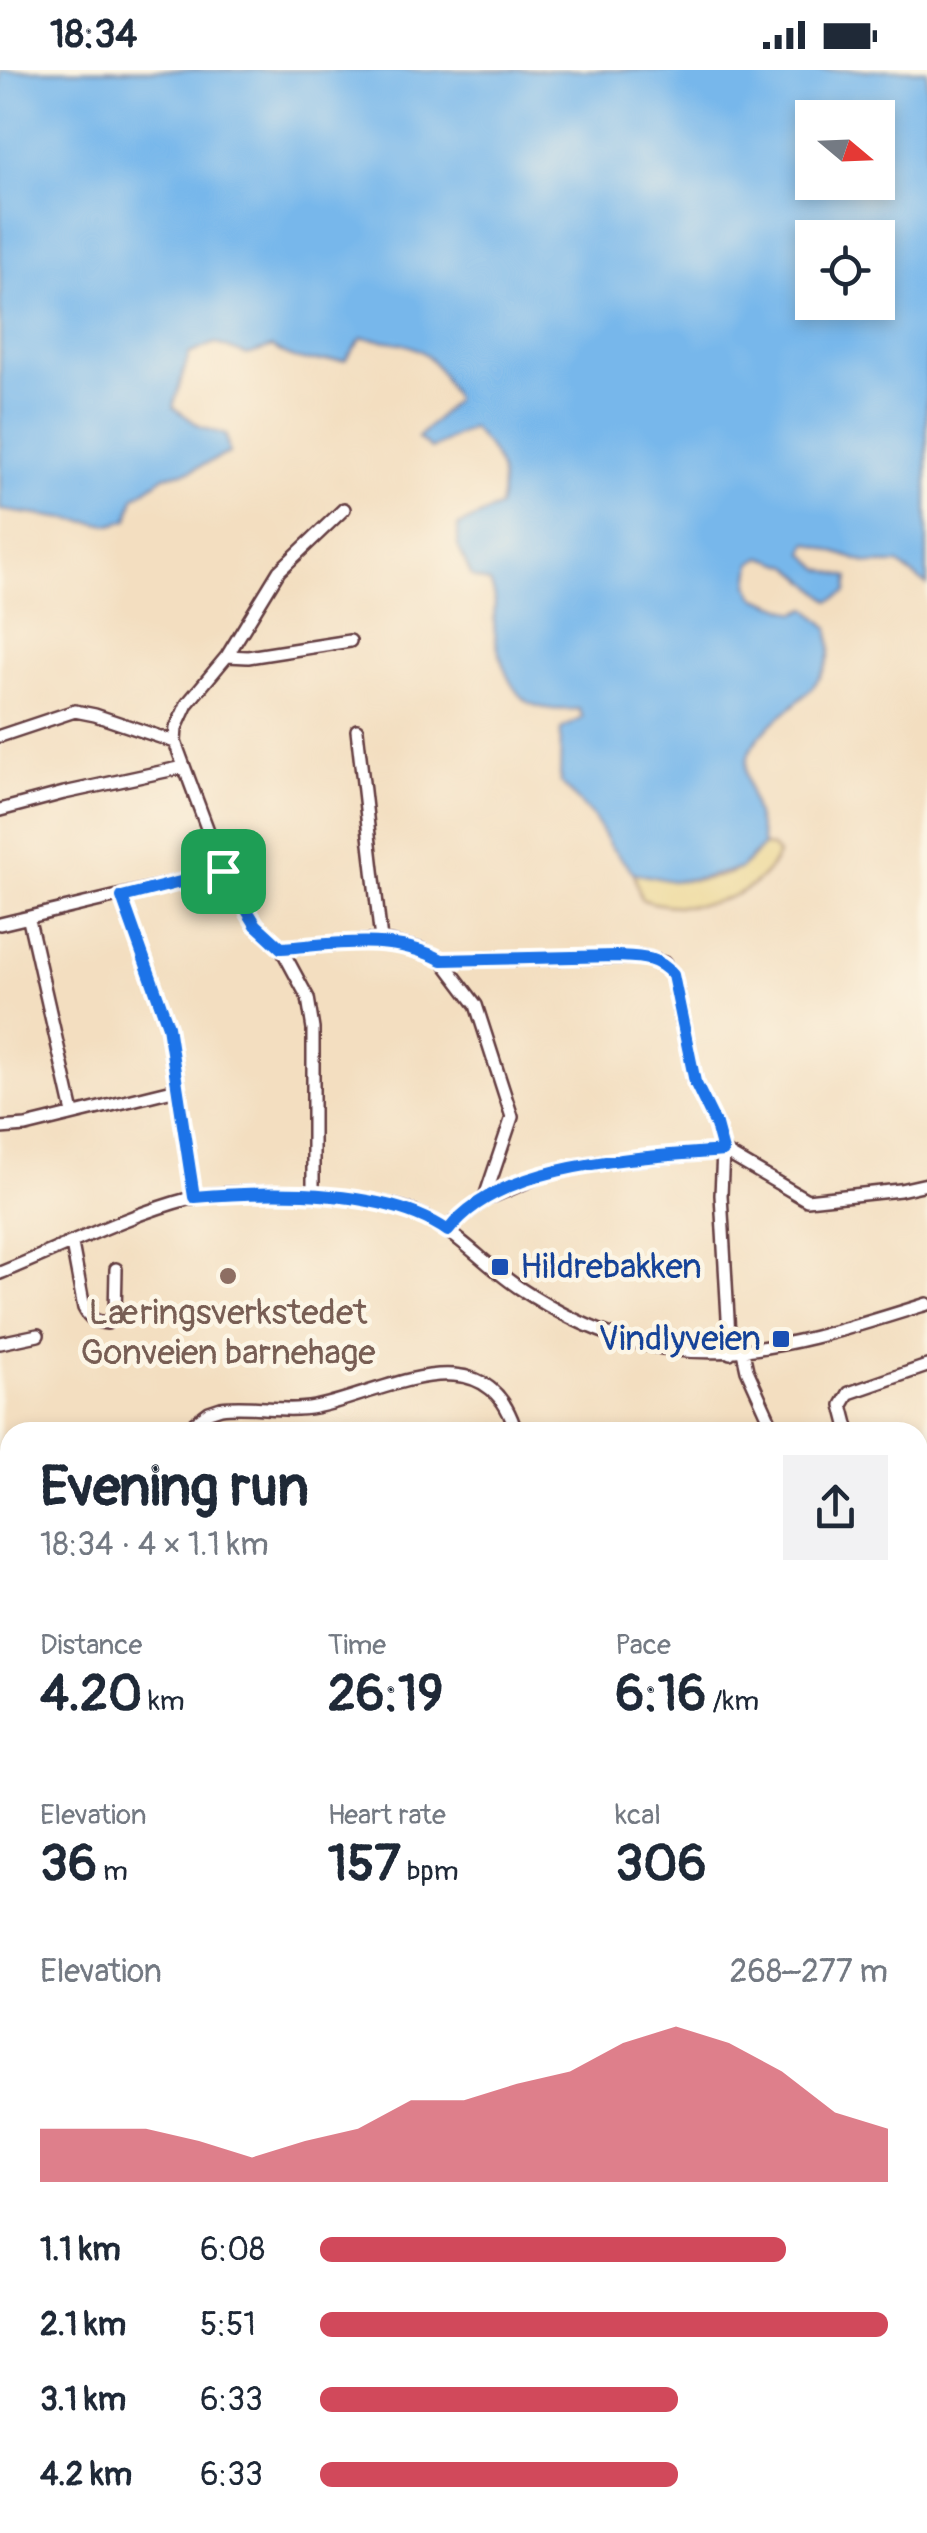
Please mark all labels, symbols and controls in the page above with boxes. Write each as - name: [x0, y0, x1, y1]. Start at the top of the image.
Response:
- text: 18:34: [50, 11, 137, 59]
- north arrow: [795, 100, 895, 200]
- map controls: [795, 100, 895, 320]
- button: locate: [795, 220, 895, 320]
- pin: [181, 829, 266, 914]
- icon: arrive: [196, 844, 251, 899]
- place label: Hildrebakken: [520, 1245, 702, 1289]
- marker: Hildrebakken: [489, 1256, 511, 1278]
- marker: Læringsverkstedet Gonveien barnehage: [217, 1265, 239, 1287]
- place label: Læringsverkstedet Gonveien barnehage: [80, 1291, 376, 1375]
- place label: Vindlyveien: [598, 1317, 761, 1361]
- marker: Vindlyveien: [770, 1328, 792, 1350]
- text: Evening run: [40, 1453, 309, 1522]
- button: share: [783, 1455, 888, 1560]
- text: 18:34 · 4 × 1.1 km: [40, 1525, 269, 1565]
- text: Distance: [40, 1628, 142, 1663]
- text: Time: [328, 1628, 386, 1663]
- text: Pace: [615, 1628, 671, 1663]
- text: 4.20: [40, 1663, 142, 1726]
- text: 26:19: [328, 1663, 443, 1726]
- text: 6:16: [615, 1663, 706, 1726]
- text: km: [142, 1684, 185, 1719]
- text: /km: [706, 1684, 759, 1719]
- text: Elevation: [40, 1798, 147, 1833]
- text: Heart rate: [328, 1798, 446, 1833]
- text: kcal: [615, 1798, 661, 1833]
- text: 36: [40, 1833, 97, 1896]
- text: 157: [328, 1833, 401, 1896]
- text: 306: [615, 1833, 706, 1896]
- text: m: [97, 1854, 128, 1889]
- text: bpm: [401, 1854, 459, 1889]
- text: Elevation: [40, 1952, 162, 1992]
- text: 268–277 m: [729, 1952, 888, 1992]
- text: 1.1 km: [40, 2230, 121, 2270]
- text: 6:08: [200, 2230, 265, 2270]
- text: 2.1 km: [40, 2305, 126, 2345]
- text: 5:51: [200, 2305, 256, 2345]
- text: 3.1 km: [40, 2380, 126, 2420]
- text: 6:33: [200, 2380, 263, 2420]
- text: 4.2 km: [40, 2455, 132, 2495]
- text: 6:33: [200, 2455, 263, 2495]

